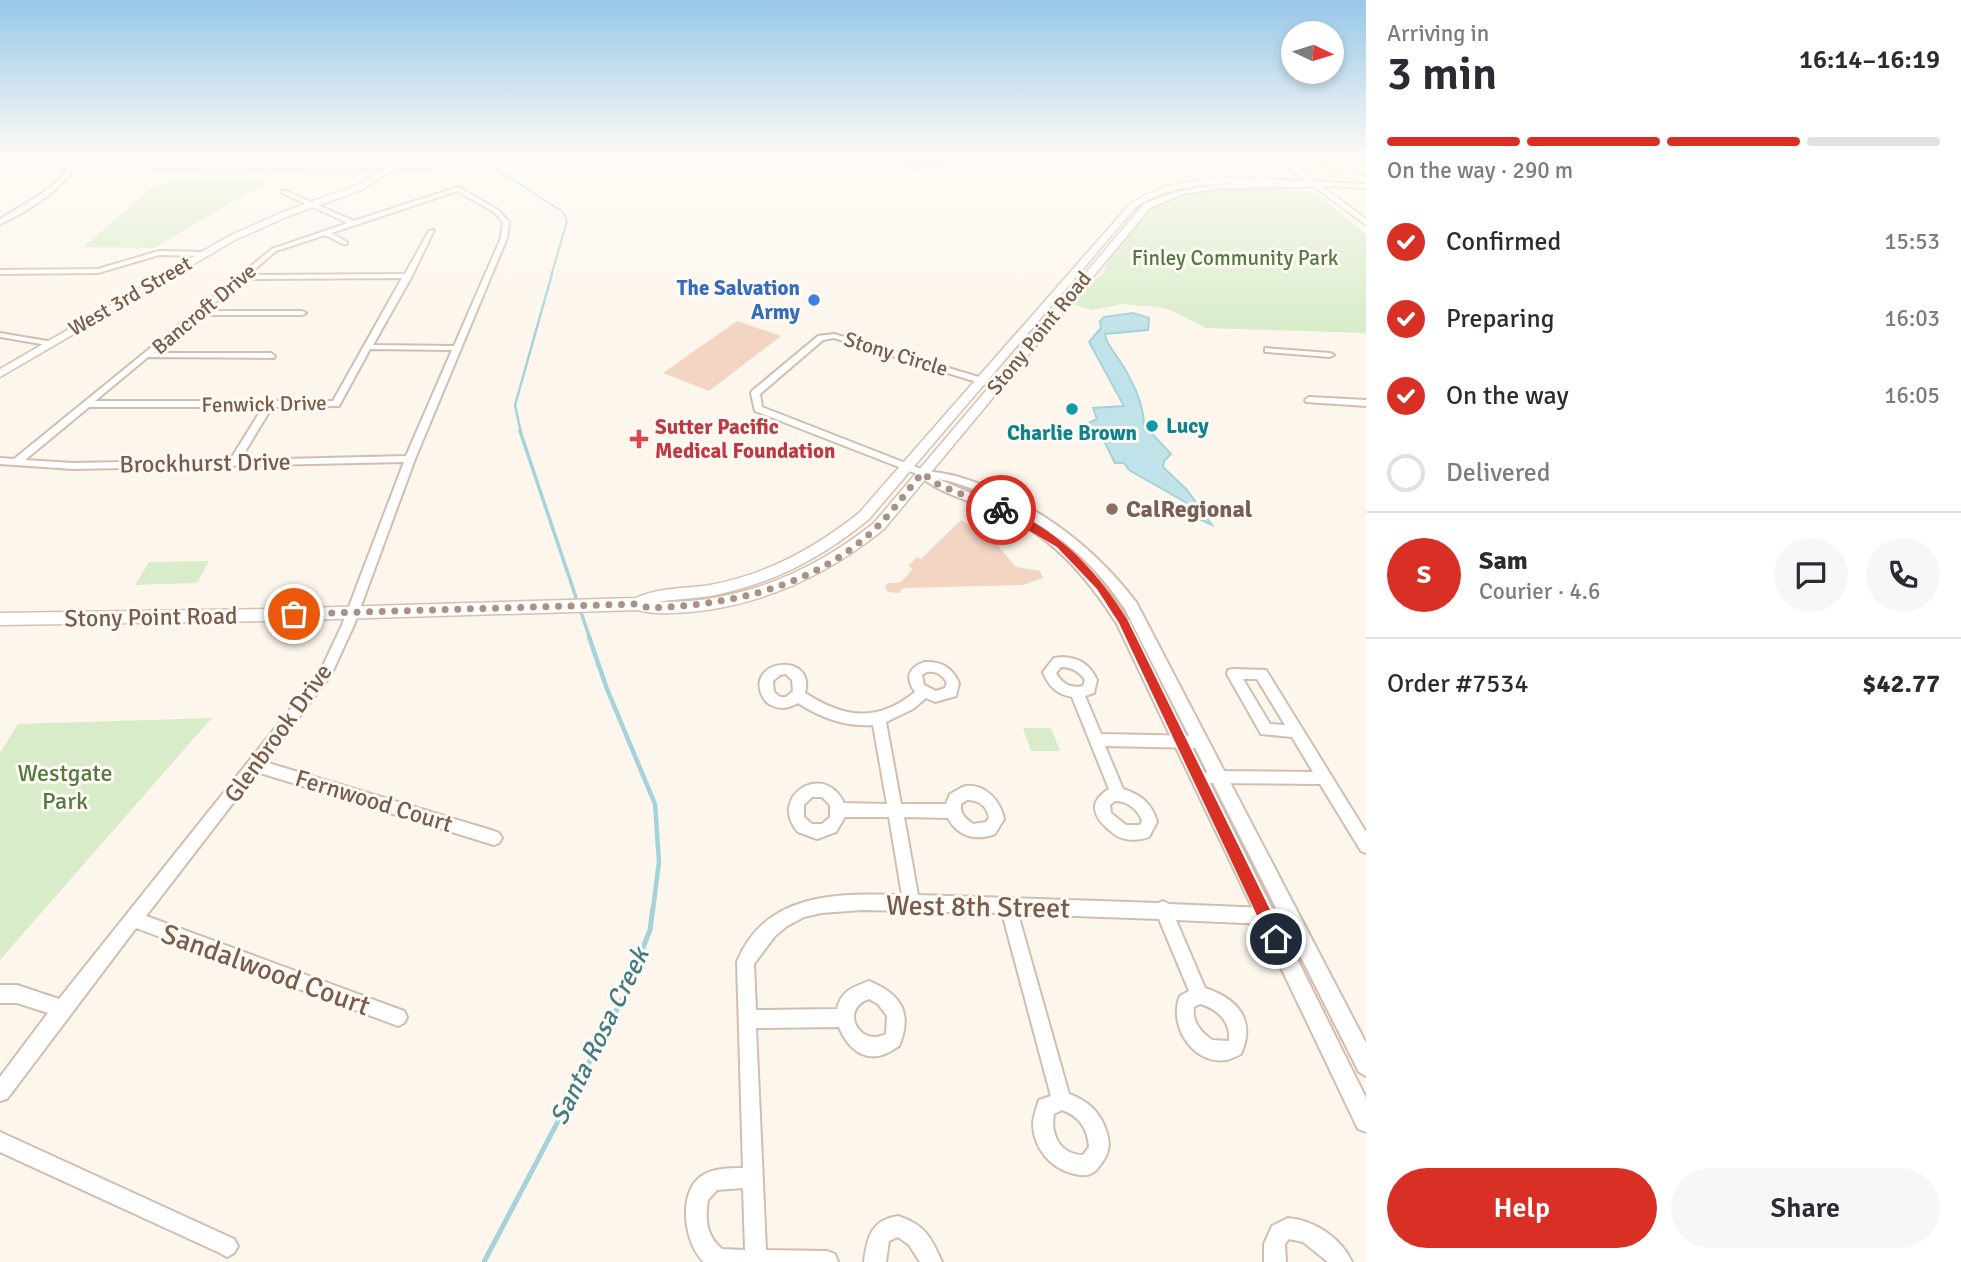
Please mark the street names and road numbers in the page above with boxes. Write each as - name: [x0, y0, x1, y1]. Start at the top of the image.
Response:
- street label: West 3rd Street: [64, 250, 196, 342]
- street label: Bancroft Drive: [147, 258, 261, 360]
- street label: Stony Point Road: [981, 266, 1097, 400]
- street label: Stony Circle: [841, 326, 951, 382]
- street label: Fenwick Drive: [201, 390, 327, 418]
- street label: Brockhurst Drive: [119, 447, 291, 479]
- street label: Stony Point Road: [64, 600, 238, 634]
- street label: Glenbrook Drive: [218, 658, 338, 808]
- street label: Fernwood Court: [292, 763, 456, 839]
- street label: West 8th Street: [886, 888, 1071, 926]
- street label: Sandalwood Court: [157, 916, 375, 1023]

